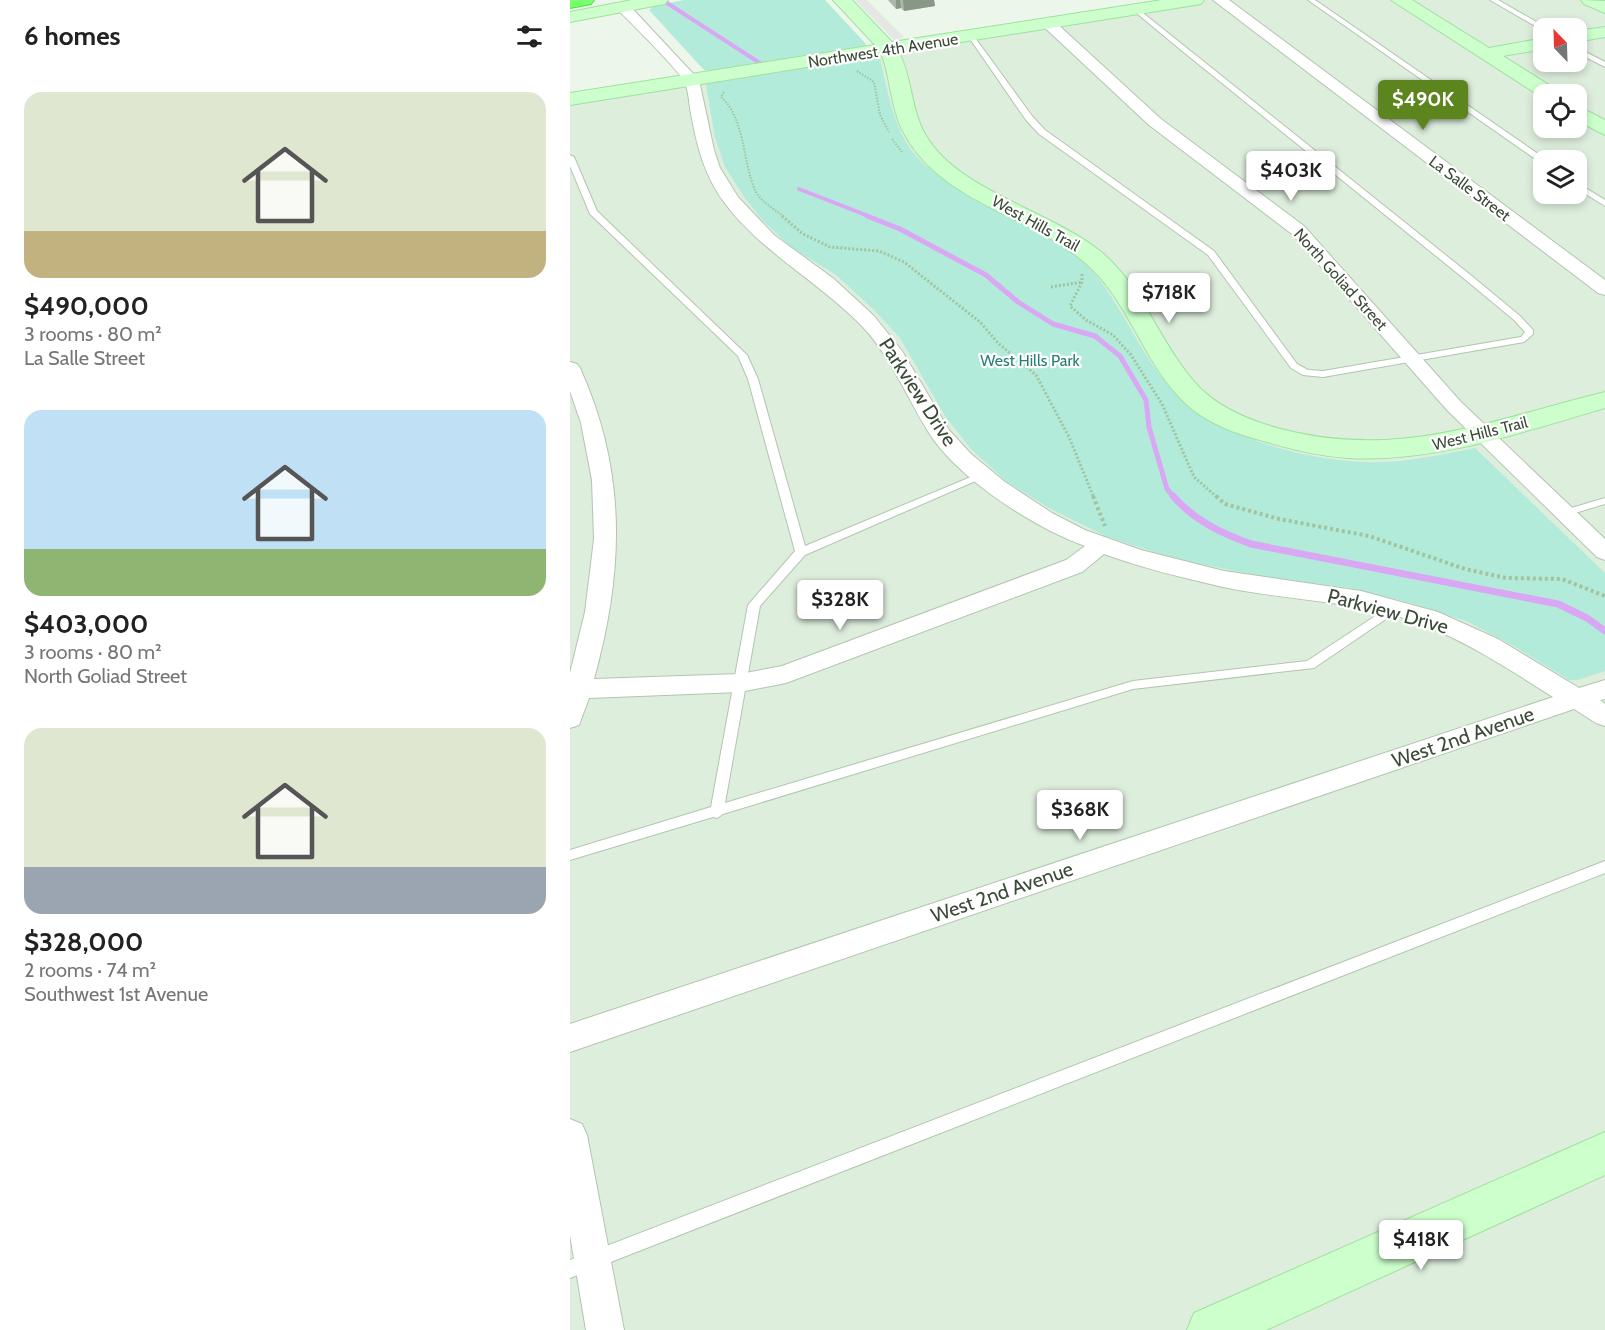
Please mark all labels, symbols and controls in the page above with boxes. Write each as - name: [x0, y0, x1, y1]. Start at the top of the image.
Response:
- north arrow: [1533, 18, 1587, 72]
- map controls: [1533, 18, 1587, 204]
- text: 6 homes: [24, 20, 121, 52]
- icon: filters: [513, 20, 546, 53]
- street label: Northwest 4th Avenue: [807, 29, 960, 72]
- pin: $490K: [1381, 80, 1465, 131]
- button: locate: [1533, 84, 1587, 138]
- text: $490K: [1392, 87, 1454, 111]
- icon: home: [231, 131, 339, 239]
- button: layers: [1533, 150, 1587, 204]
- pin: $403K: [1249, 151, 1333, 202]
- street label: La Salle Street: [1425, 152, 1515, 225]
- text: $403K: [1260, 158, 1322, 182]
- street label: West Hills Trail: [988, 191, 1083, 255]
- street label: North Goliad Street: [1290, 224, 1392, 335]
- pin: $718K: [1127, 273, 1211, 324]
- text: $718K: [1142, 280, 1196, 304]
- text: $490,000: [24, 290, 149, 322]
- text: 3 rooms · 80 m²: [24, 322, 162, 346]
- street label: Parkview Drive: [874, 333, 962, 451]
- text: La Salle Street: [24, 346, 145, 370]
- park label: West Hills Park: [980, 351, 1081, 370]
- street label: West Hills Trail: [1430, 412, 1530, 455]
- icon: home: [231, 449, 339, 557]
- pin: $328K: [798, 580, 882, 631]
- street label: Parkview Drive: [1325, 583, 1451, 639]
- text: $328K: [811, 587, 869, 611]
- text: $403,000: [24, 608, 148, 640]
- text: 3 rooms · 80 m²: [24, 640, 162, 664]
- text: North Goliad Street: [24, 664, 187, 688]
- street label: West 2nd Avenue: [1389, 701, 1537, 773]
- icon: home: [231, 767, 339, 875]
- pin: $368K: [1038, 790, 1122, 841]
- text: $368K: [1051, 797, 1109, 821]
- street label: West 2nd Avenue: [928, 856, 1076, 928]
- text: $328,000: [24, 926, 143, 958]
- text: 2 rooms · 74 m²: [24, 958, 156, 982]
- text: Southwest 1st Avenue: [24, 982, 208, 1006]
- pin: $418K: [1379, 1220, 1463, 1271]
- text: $418K: [1393, 1227, 1449, 1251]

